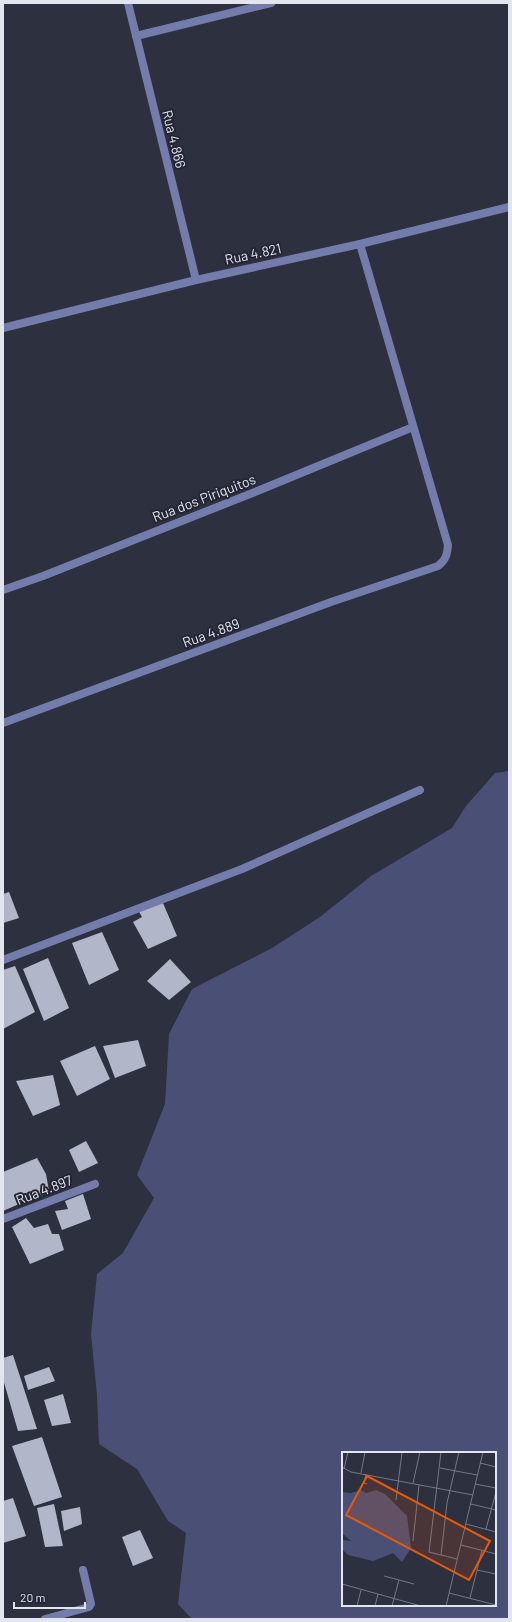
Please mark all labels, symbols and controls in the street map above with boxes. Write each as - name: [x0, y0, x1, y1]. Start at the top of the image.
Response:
- street label: Rua 4.866: [159, 108, 190, 170]
- street label: Rua 4.821: [223, 239, 283, 268]
- street label: Rua dos Piriquitos: [150, 470, 258, 525]
- street label: Rua 4.889: [180, 614, 242, 651]
- street label: Rua 4.897: [13, 1171, 75, 1208]
- inset map: [342, 1452, 496, 1606]
- scale bar: [14, 1584, 85, 1610]
- text: 20 m: [20, 1590, 46, 1604]

